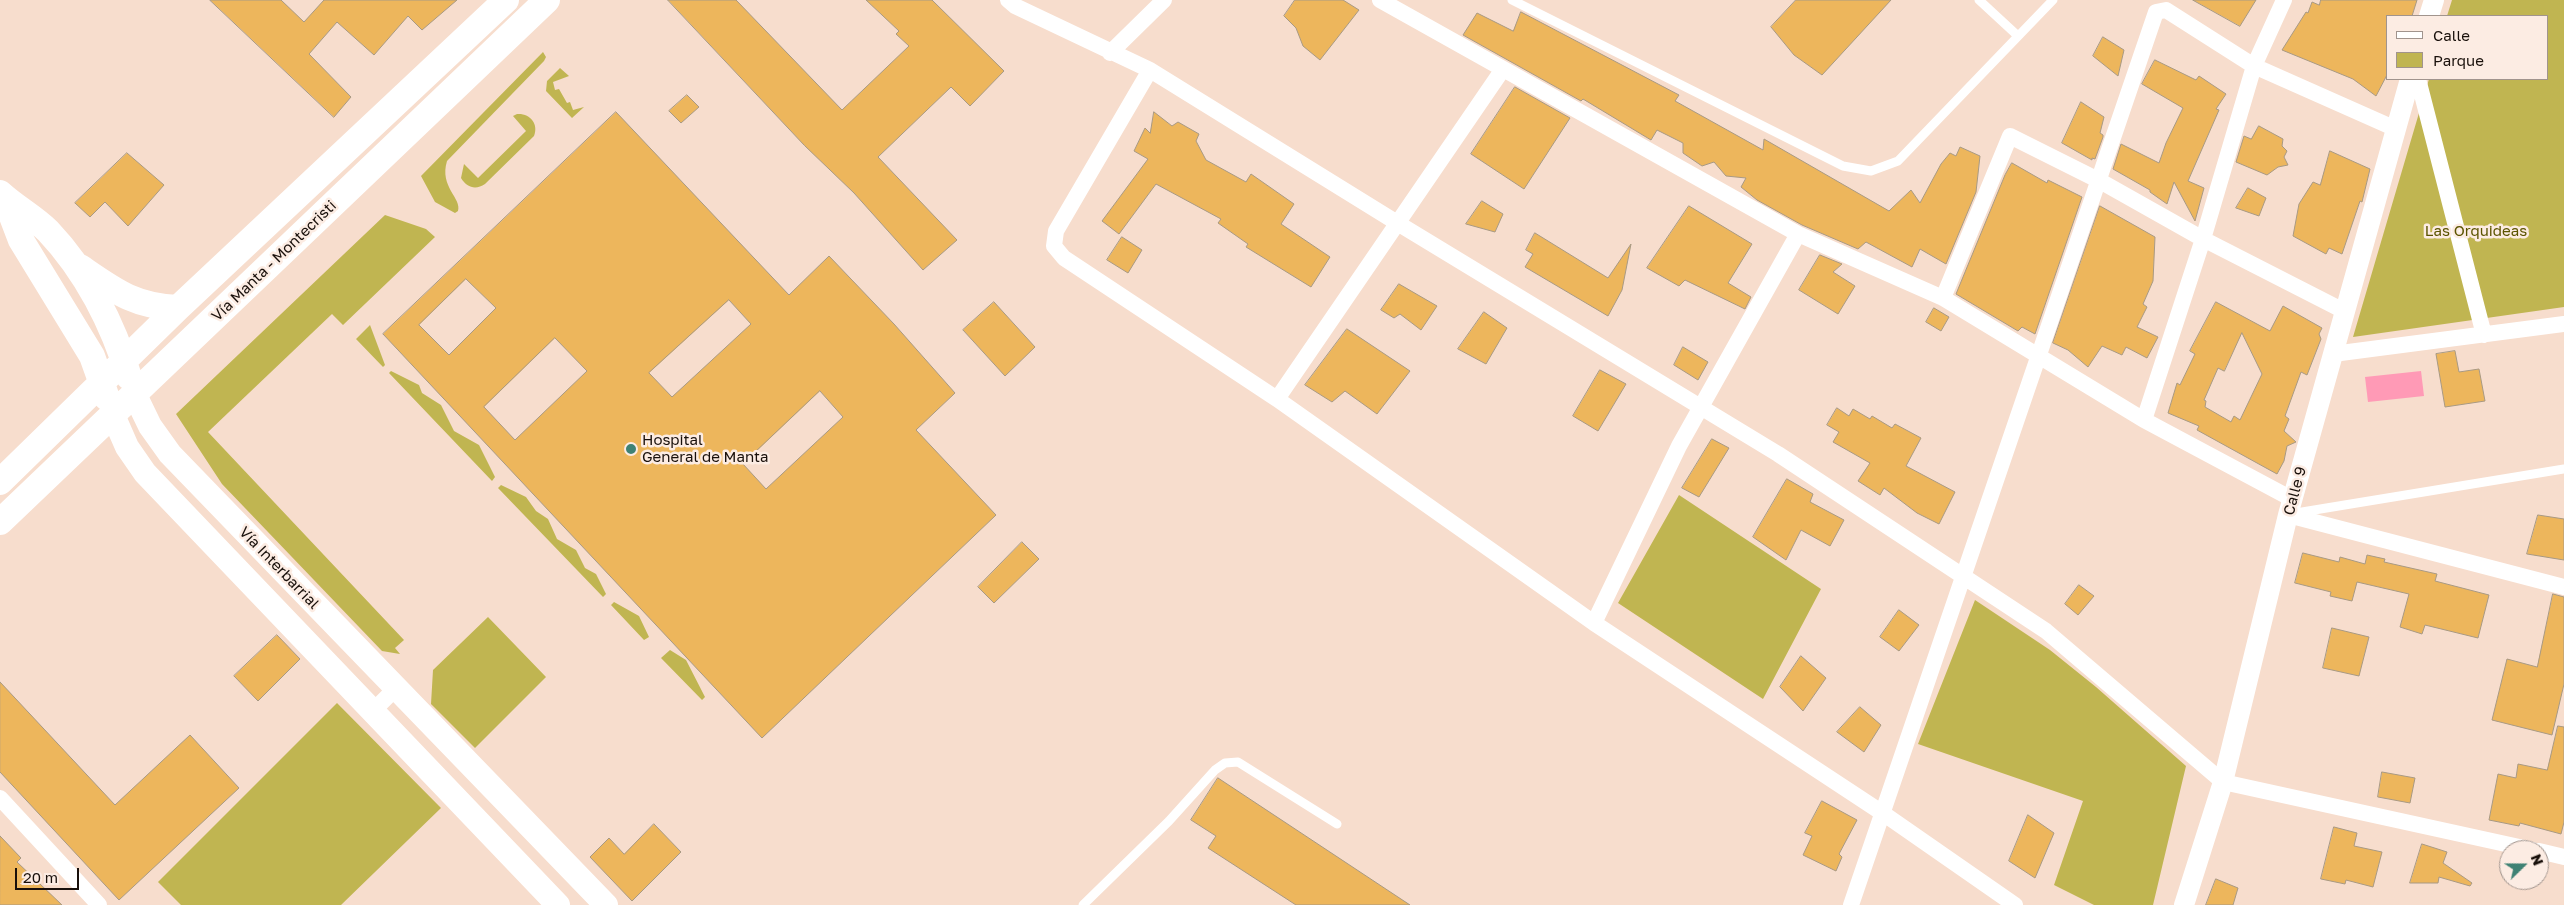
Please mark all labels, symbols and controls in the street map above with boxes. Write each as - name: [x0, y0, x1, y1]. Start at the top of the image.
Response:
- legend: [2386, 15, 2549, 80]
- text: Calle: [2433, 26, 2470, 44]
- text: Parque: [2433, 51, 2484, 69]
- street label: Vía Manta - Montecristi: [208, 197, 340, 325]
- park label: Las Orquideas: [2425, 222, 2527, 240]
- place label: Hospital General de Manta: [642, 431, 769, 466]
- marker: Hospital General de Manta: [624, 442, 638, 456]
- street label: Calle 9: [2280, 465, 2310, 517]
- street label: Vía Interbarrial: [235, 523, 323, 613]
- north arrow: [2499, 840, 2549, 890]
- text: N: [2528, 851, 2547, 868]
- scale bar: [18, 858, 81, 890]
- text: 20 m: [23, 868, 58, 886]

